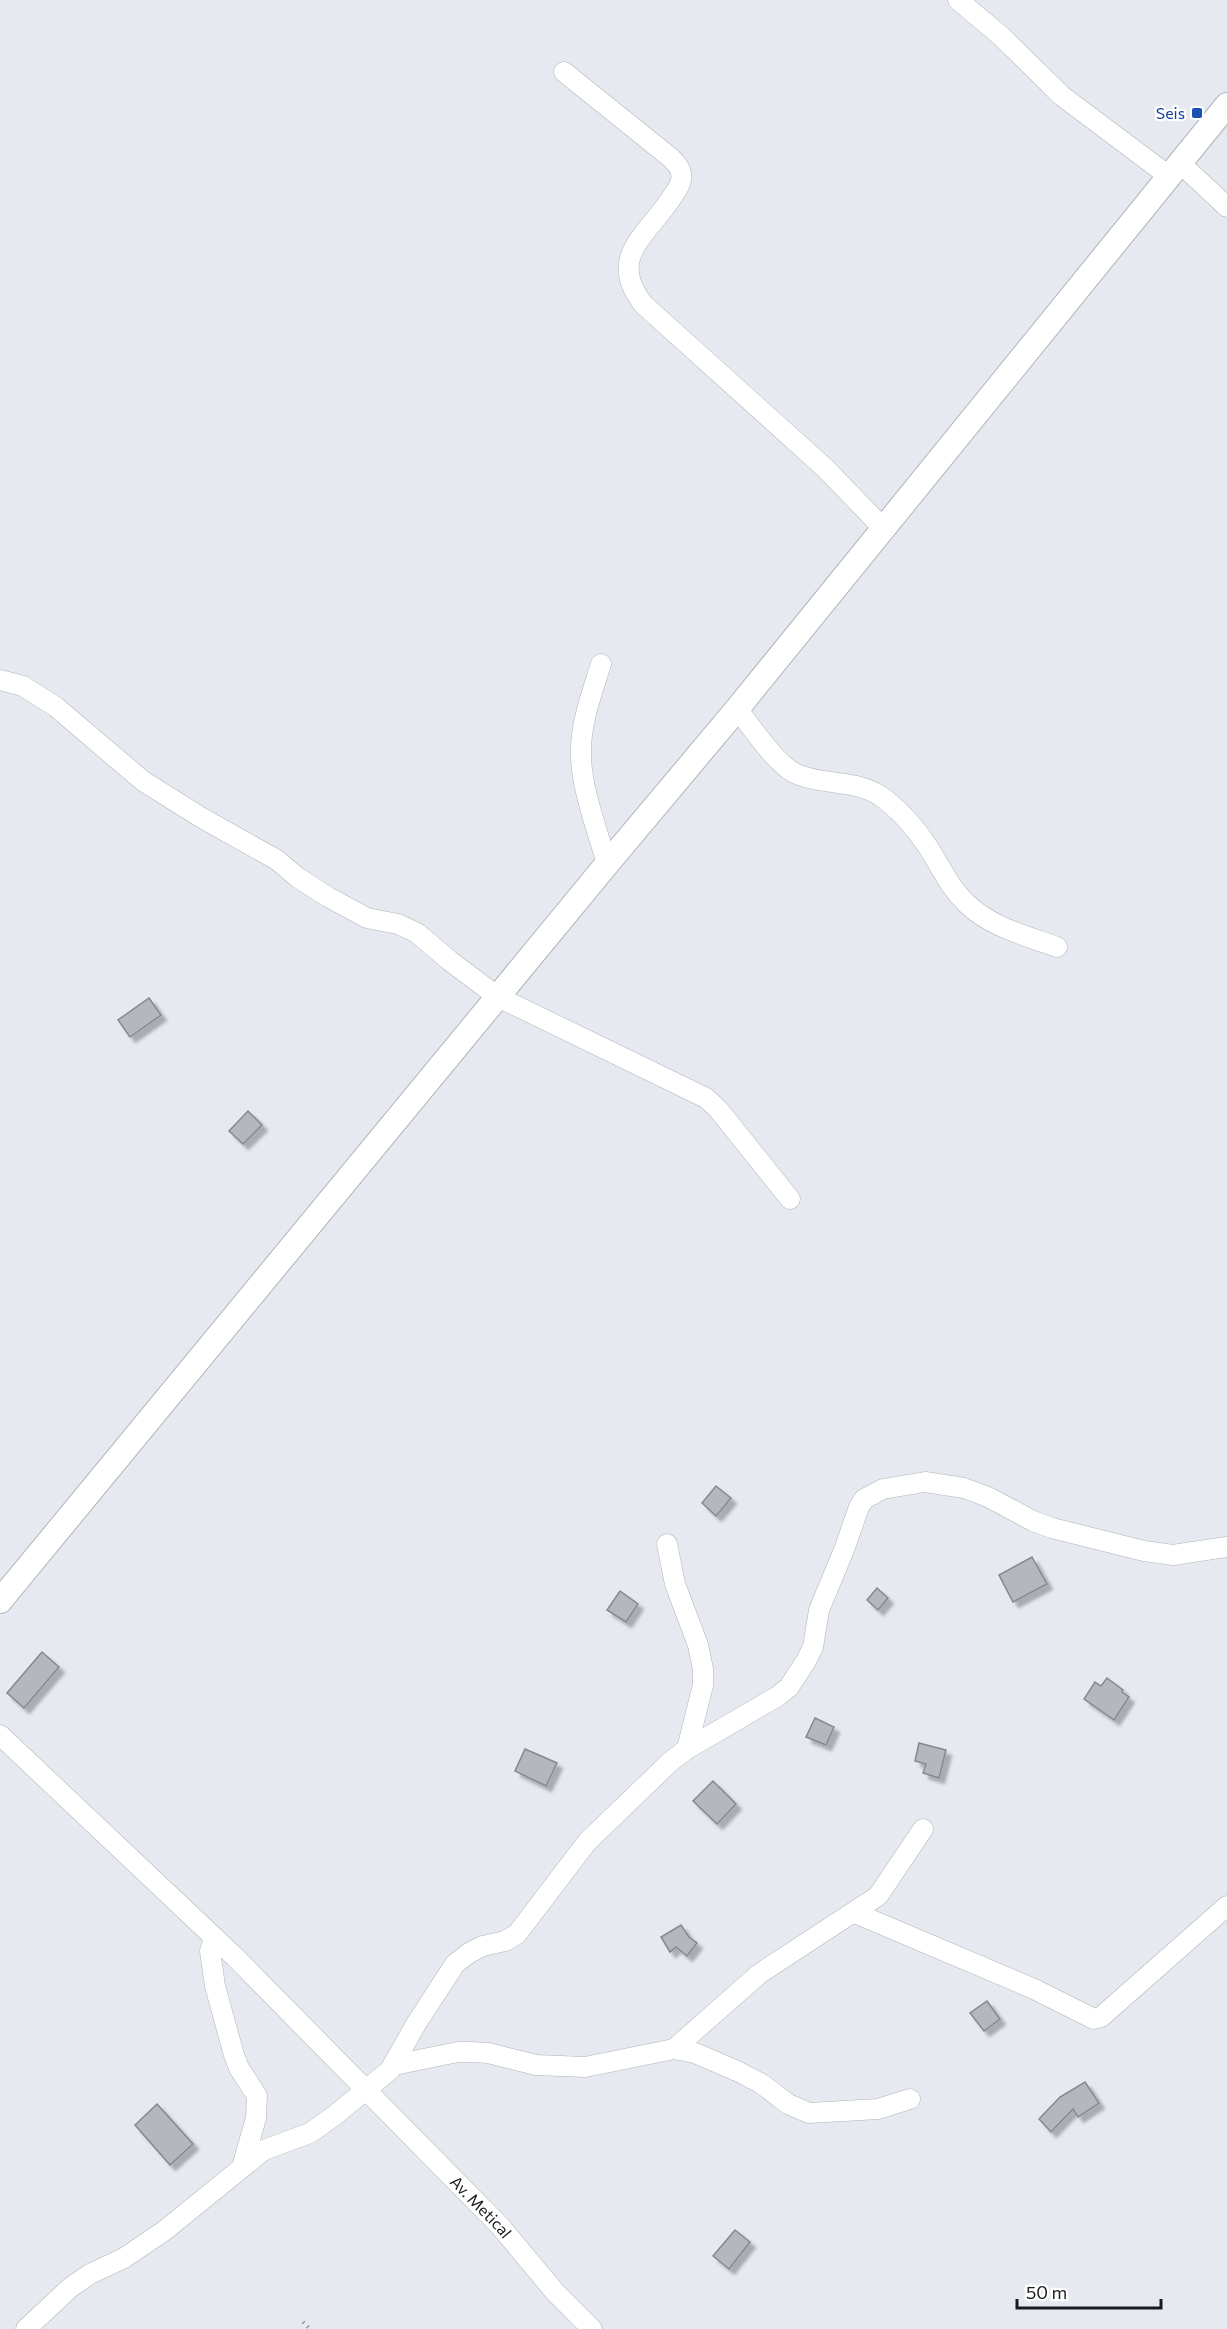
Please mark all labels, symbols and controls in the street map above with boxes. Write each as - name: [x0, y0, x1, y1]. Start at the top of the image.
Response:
- place label: Seis: [1156, 103, 1185, 122]
- marker: Seis: [1190, 106, 1204, 120]
- street label: Av. Metical: [447, 2172, 516, 2242]
- scale bar: [1017, 2272, 1161, 2310]
- text: 50 m: [1026, 2281, 1067, 2303]

